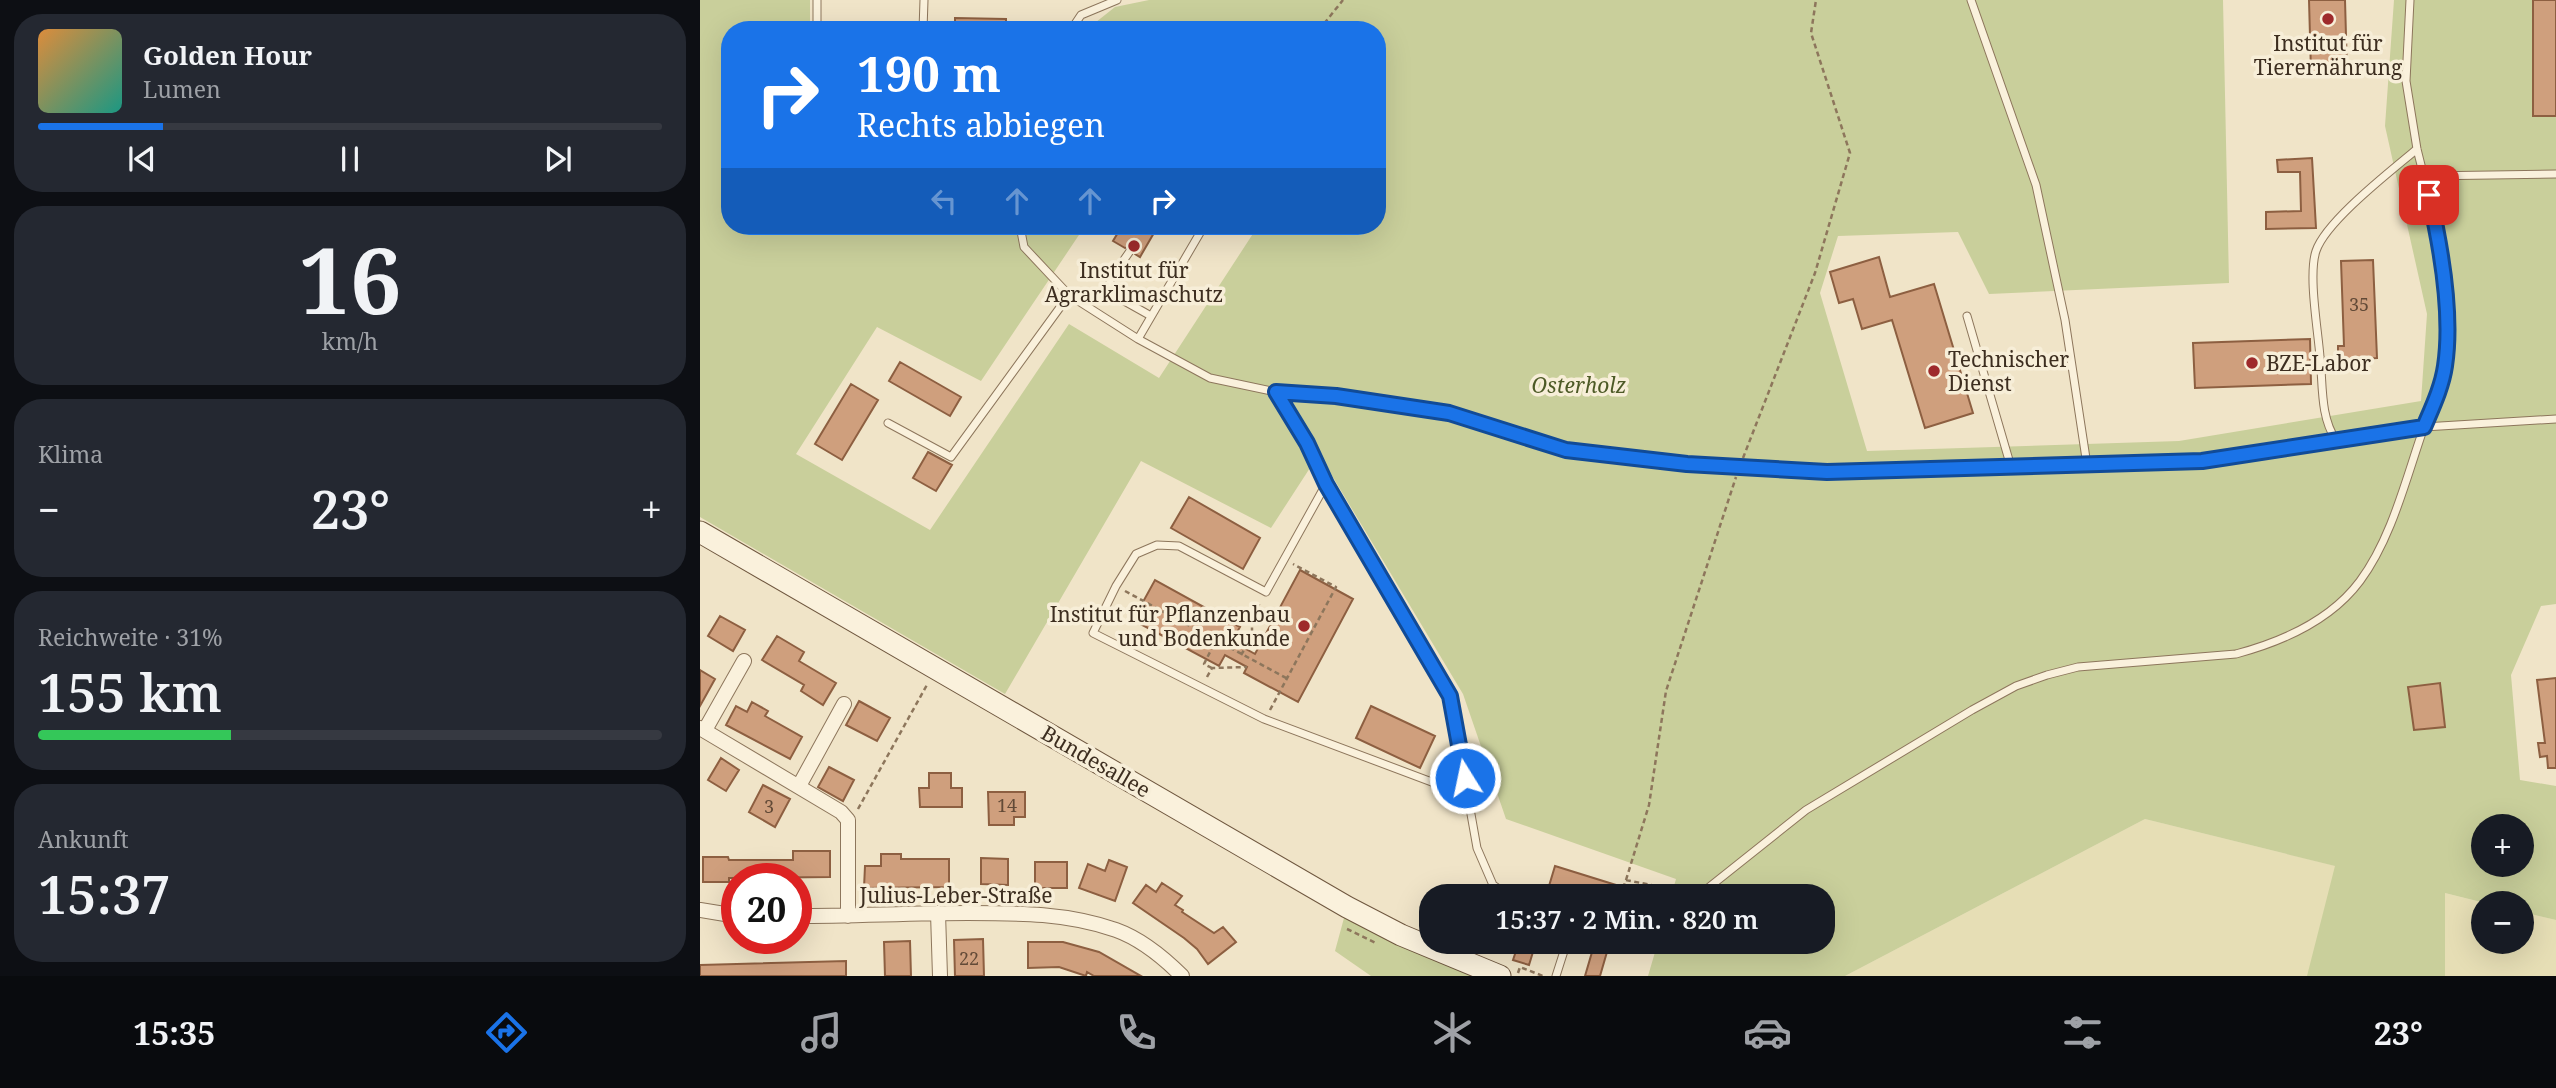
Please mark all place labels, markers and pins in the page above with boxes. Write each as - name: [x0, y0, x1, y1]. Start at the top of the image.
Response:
- marker: Institut für Tierernährung: [2320, 11, 2336, 27]
- place label: Institut für Tierernährung: [2254, 29, 2403, 81]
- pin: [2399, 165, 2459, 225]
- marker: Institut für Agrarklimaschutz: [1126, 238, 1142, 254]
- place label: Institut für Agrarklimaschutz: [1045, 256, 1223, 308]
- place label: Technischer Dienst: [1948, 345, 2069, 397]
- place label: BZE-Labor: [2266, 349, 2371, 377]
- marker: BZE-Labor: [2244, 355, 2260, 371]
- marker: Technischer Dienst: [1926, 363, 1942, 379]
- place label: Institut für Pflanzenbau und Bodenkunde: [1050, 600, 1290, 652]
- marker: Institut für Pflanzenbau und Bodenkunde: [1296, 618, 1312, 634]

